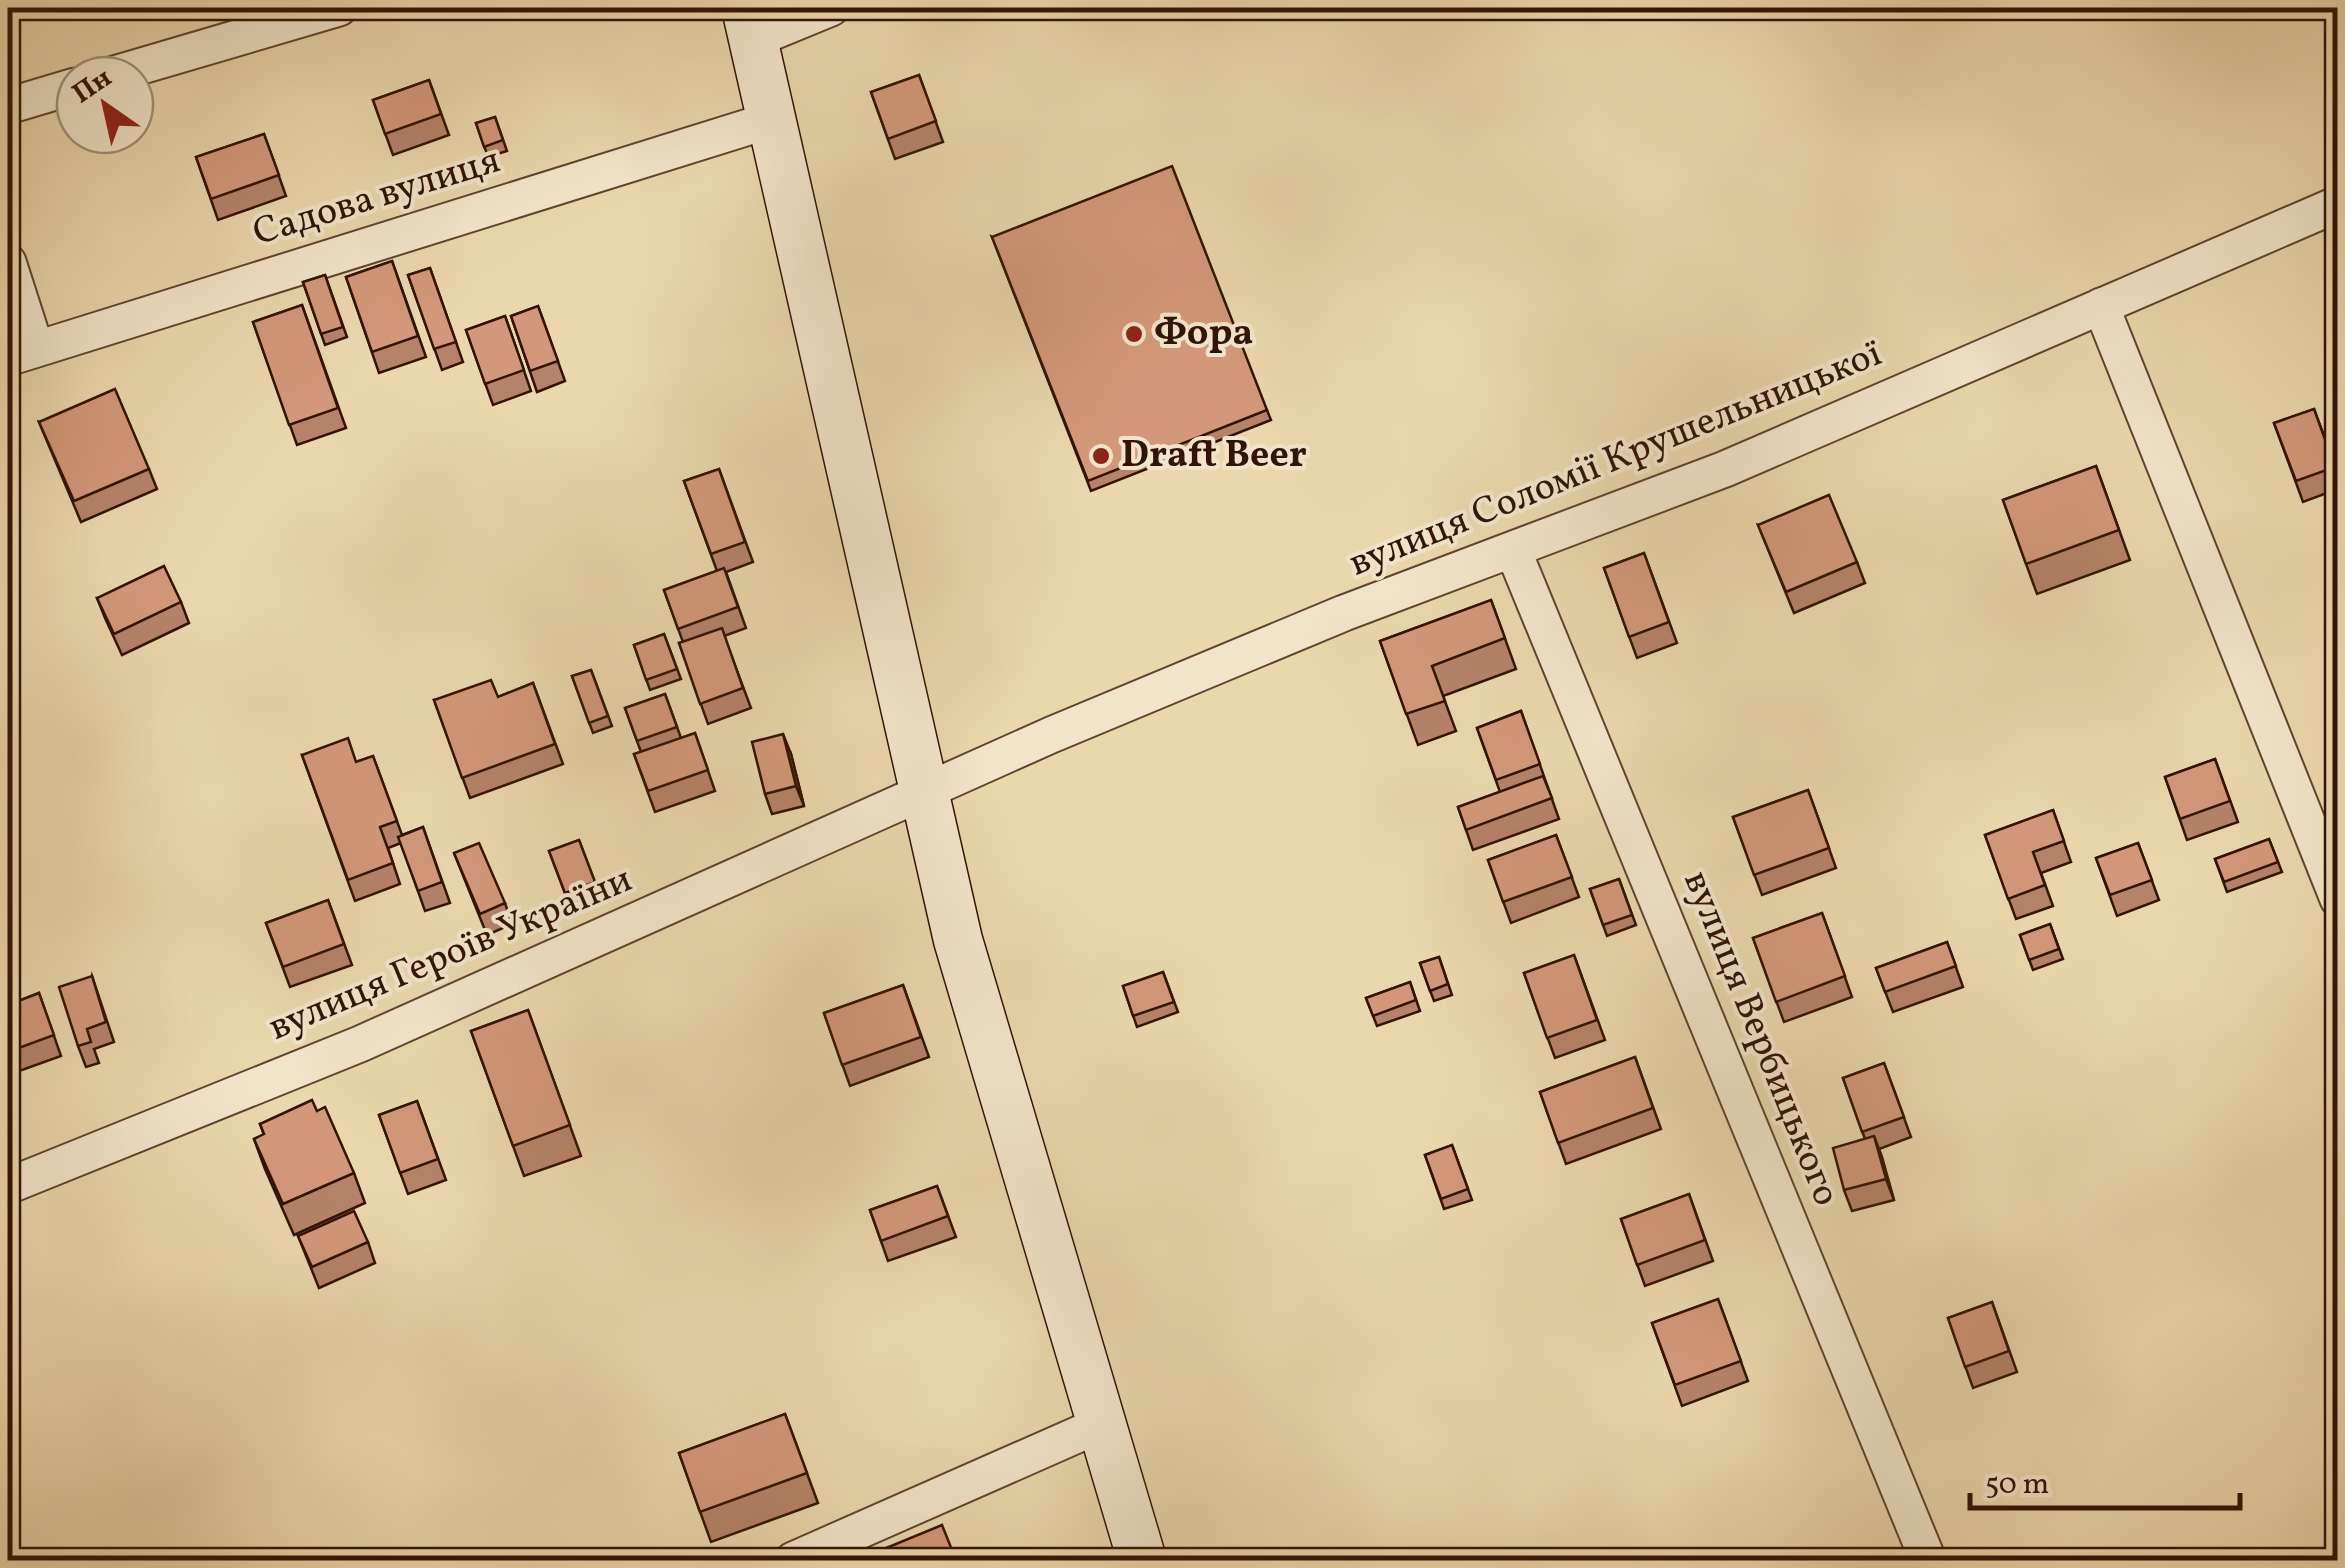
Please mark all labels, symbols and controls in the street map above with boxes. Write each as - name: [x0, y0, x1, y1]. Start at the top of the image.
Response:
- north arrow: [55, 55, 155, 155]
- text: Пн: [65, 59, 120, 114]
- street label: Садова вулиця: [247, 135, 507, 261]
- place label: Фора: [1154, 308, 1253, 361]
- marker: Фора: [1123, 323, 1145, 345]
- street label: вулиця Соломії Крушельницької: [1342, 329, 1890, 591]
- place label: Draft Beer: [1121, 430, 1307, 483]
- marker: Draft Beer: [1090, 445, 1112, 467]
- street label: вулиця Героїв України: [261, 854, 641, 1056]
- street label: вулиця Вербицького: [1669, 864, 1851, 1214]
- scale bar: [1970, 1448, 2240, 1510]
- text: 50 m: [1985, 1464, 2049, 1506]

